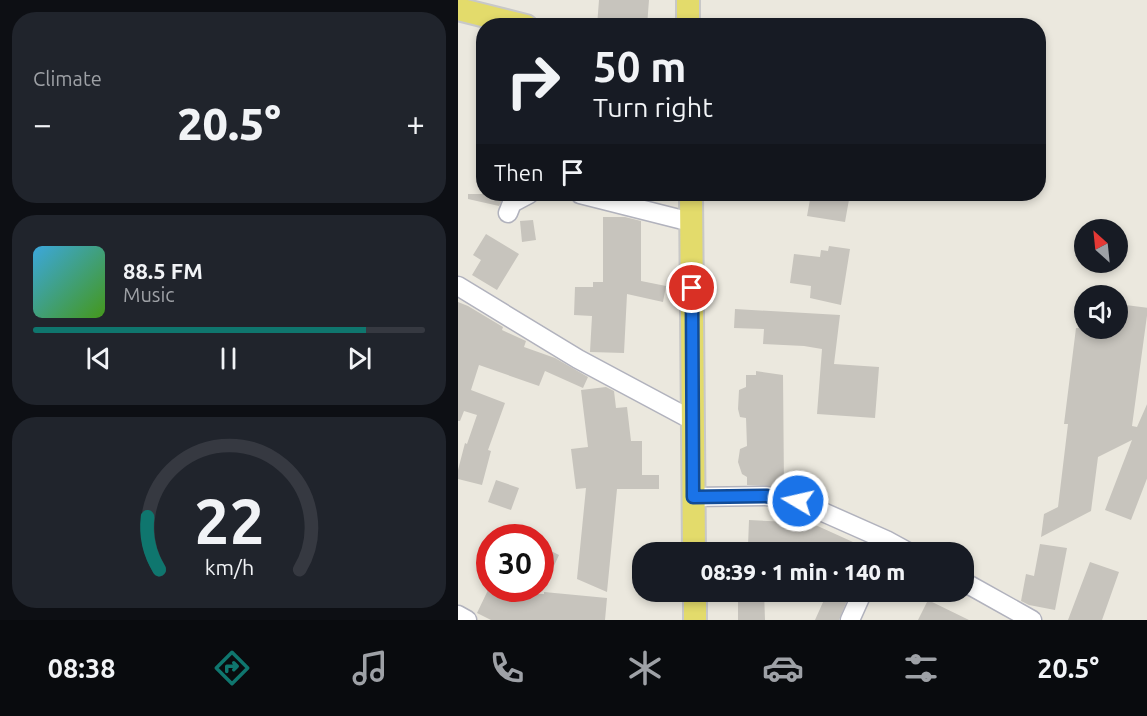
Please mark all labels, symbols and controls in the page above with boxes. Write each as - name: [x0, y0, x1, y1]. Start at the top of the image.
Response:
- icon: right: [494, 42, 572, 120]
- text: 50 m: [593, 43, 687, 90]
- text: Climate: [33, 67, 102, 90]
- text: Turn right: [593, 92, 713, 122]
- text: 20.5°: [177, 98, 281, 149]
- text: −: [33, 105, 52, 142]
- text: +: [406, 105, 425, 142]
- icon: arrive: [556, 156, 589, 189]
- text: Then: [494, 160, 544, 185]
- north arrow: [1074, 219, 1128, 273]
- map controls: [1074, 219, 1128, 339]
- text: 88.5 FM: [123, 258, 203, 283]
- pin: [666, 262, 717, 313]
- icon: arrive: [675, 271, 708, 304]
- text: Music: [123, 283, 175, 306]
- button: sound: [1074, 285, 1128, 339]
- icon: previous: [82, 342, 115, 375]
- icon: pause: [212, 342, 245, 375]
- icon: next: [343, 342, 376, 375]
- position arrow: [766, 469, 830, 533]
- text: 22: [194, 486, 264, 556]
- speed limit sign: 30: [476, 524, 554, 602]
- text: km/h: [204, 555, 254, 579]
- text: 08:39 · 1 min · 140 m: [701, 559, 905, 584]
- icon: directions: [211, 647, 253, 689]
- icon: music: [349, 647, 391, 689]
- icon: phone: [486, 647, 528, 689]
- icon: climate: [624, 647, 666, 689]
- icon: car: [762, 647, 804, 689]
- icon: filters: [900, 647, 942, 689]
- text: 08:38: [48, 653, 115, 683]
- text: 20.5°: [1037, 653, 1099, 683]

